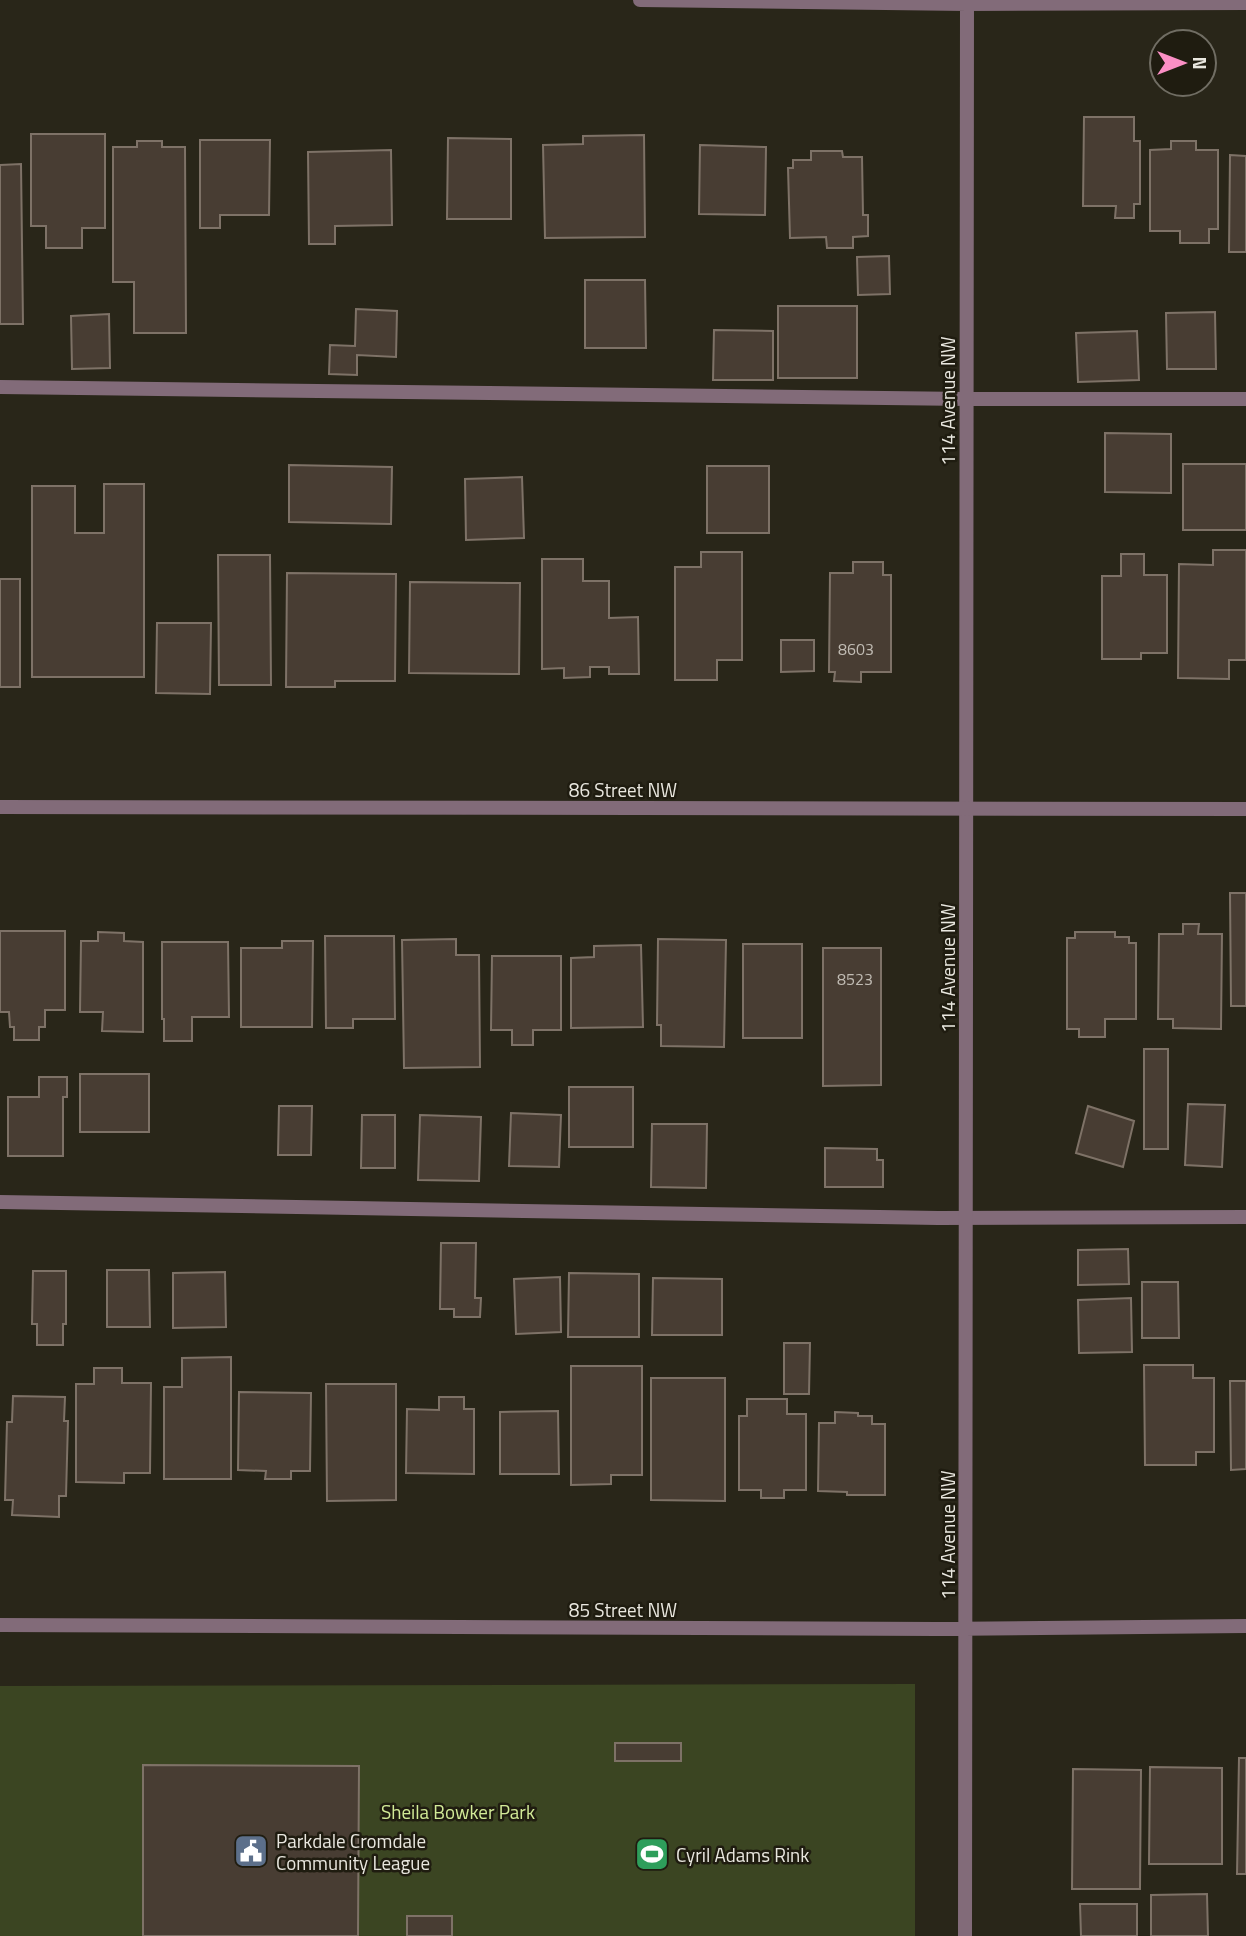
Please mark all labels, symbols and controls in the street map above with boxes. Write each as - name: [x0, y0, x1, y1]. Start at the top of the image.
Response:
- north arrow: [1148, 28, 1218, 98]
- text: N: [1186, 56, 1215, 70]
- street label: 114 Avenue NW: [933, 336, 962, 466]
- house number: 8603: [838, 637, 874, 661]
- street label: 86 Street NW: [569, 775, 677, 804]
- street label: 114 Avenue NW: [933, 903, 962, 1033]
- house number: 8523: [837, 967, 873, 991]
- street label: 114 Avenue NW: [933, 1470, 962, 1600]
- street label: 85 Street NW: [569, 1595, 677, 1624]
- park label: Sheila Bowker Park: [381, 1797, 535, 1826]
- place label: Parkdale Cromdale Community League: [276, 1826, 430, 1877]
- public building icon: Parkdale Cromdale Community League: [232, 1832, 270, 1870]
- sports icon: Cyril Adams Rink: [633, 1835, 671, 1873]
- place label: Cyril Adams Rink: [676, 1840, 809, 1869]

